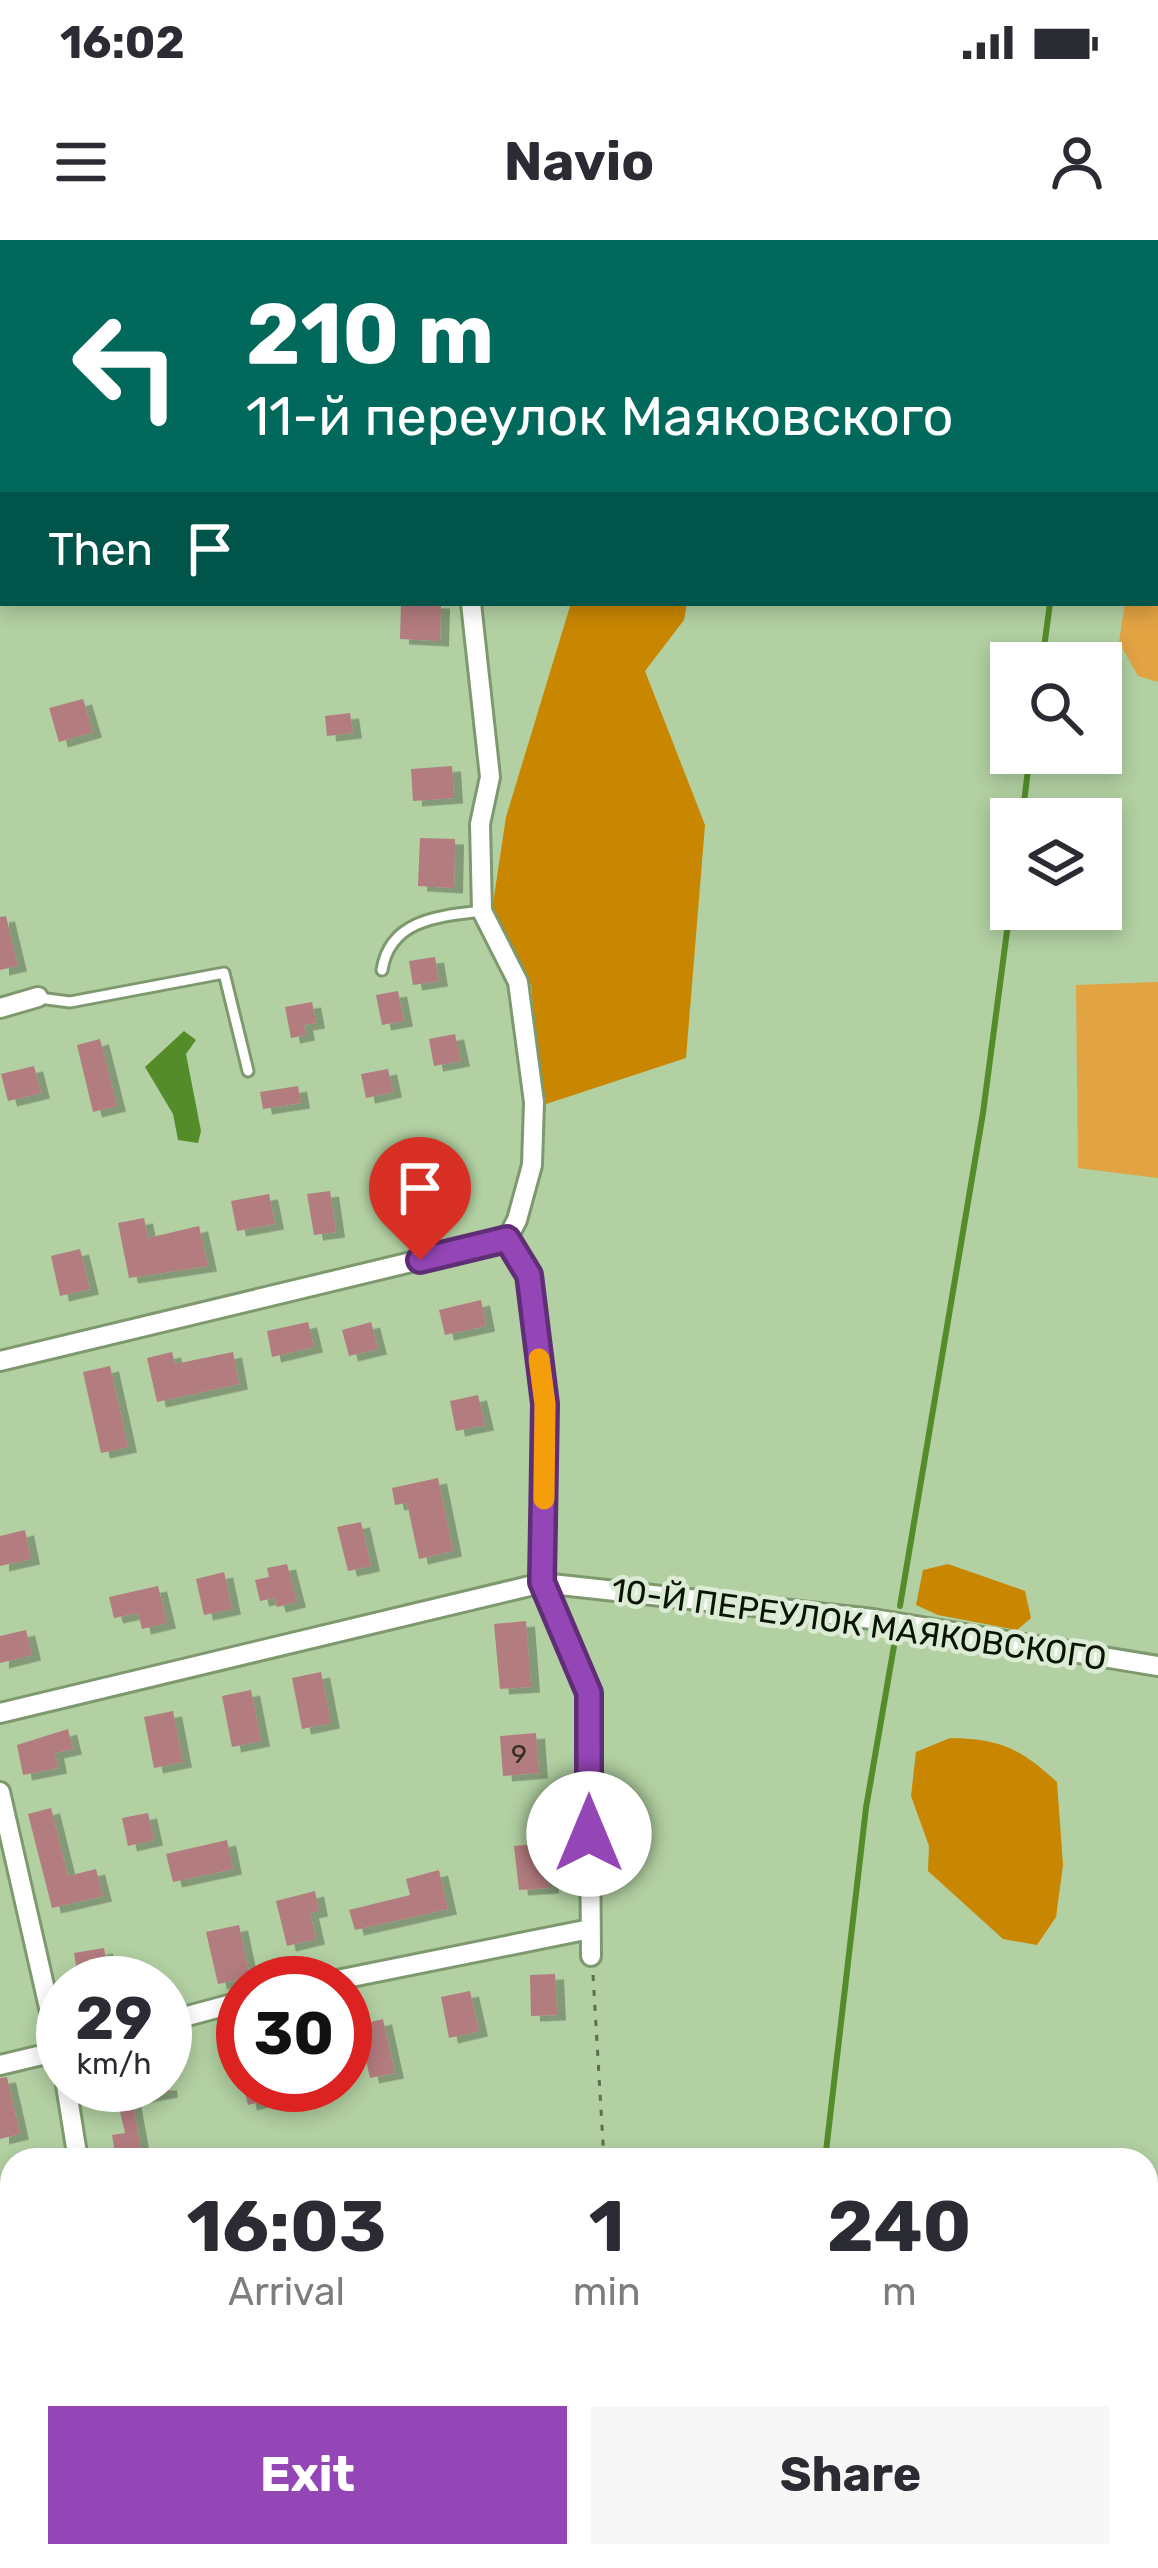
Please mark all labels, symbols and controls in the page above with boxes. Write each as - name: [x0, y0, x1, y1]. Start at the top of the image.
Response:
- text: 16:02: [60, 16, 185, 69]
- icon: menu: [48, 129, 114, 195]
- icon: person: [1044, 129, 1110, 195]
- text: Navio: [504, 130, 654, 194]
- text: 210 m: [246, 284, 494, 384]
- icon: left: [48, 288, 204, 444]
- text: 11-й переулок Маяковского: [246, 385, 954, 449]
- icon: arrive: [177, 516, 243, 582]
- text: Then: [48, 523, 153, 576]
- map controls: [990, 642, 1122, 930]
- button: search: [990, 642, 1122, 774]
- button: layers: [990, 798, 1122, 930]
- pin: [369, 1137, 471, 1260]
- icon: arrive: [387, 1155, 453, 1221]
- street label: 10-Й ПЕРЕУЛОК МАЯКОВСКОГО: [609, 1570, 1109, 1678]
- house number: 9: [511, 1738, 527, 1770]
- position arrow: [526, 1771, 652, 1897]
- speed limit sign: 30: [216, 1956, 372, 2112]
- text: 29: [75, 1983, 153, 2054]
- text: km/h: [77, 2046, 151, 2082]
- text: 16:03: [186, 2184, 386, 2269]
- text: 1: [589, 2184, 625, 2269]
- text: 240: [827, 2184, 972, 2269]
- text: Arrival: [228, 2269, 345, 2315]
- text: min: [573, 2269, 641, 2315]
- text: m: [882, 2269, 917, 2315]
- button: Exit: [48, 2406, 567, 2544]
- button: Share: [591, 2406, 1110, 2544]

